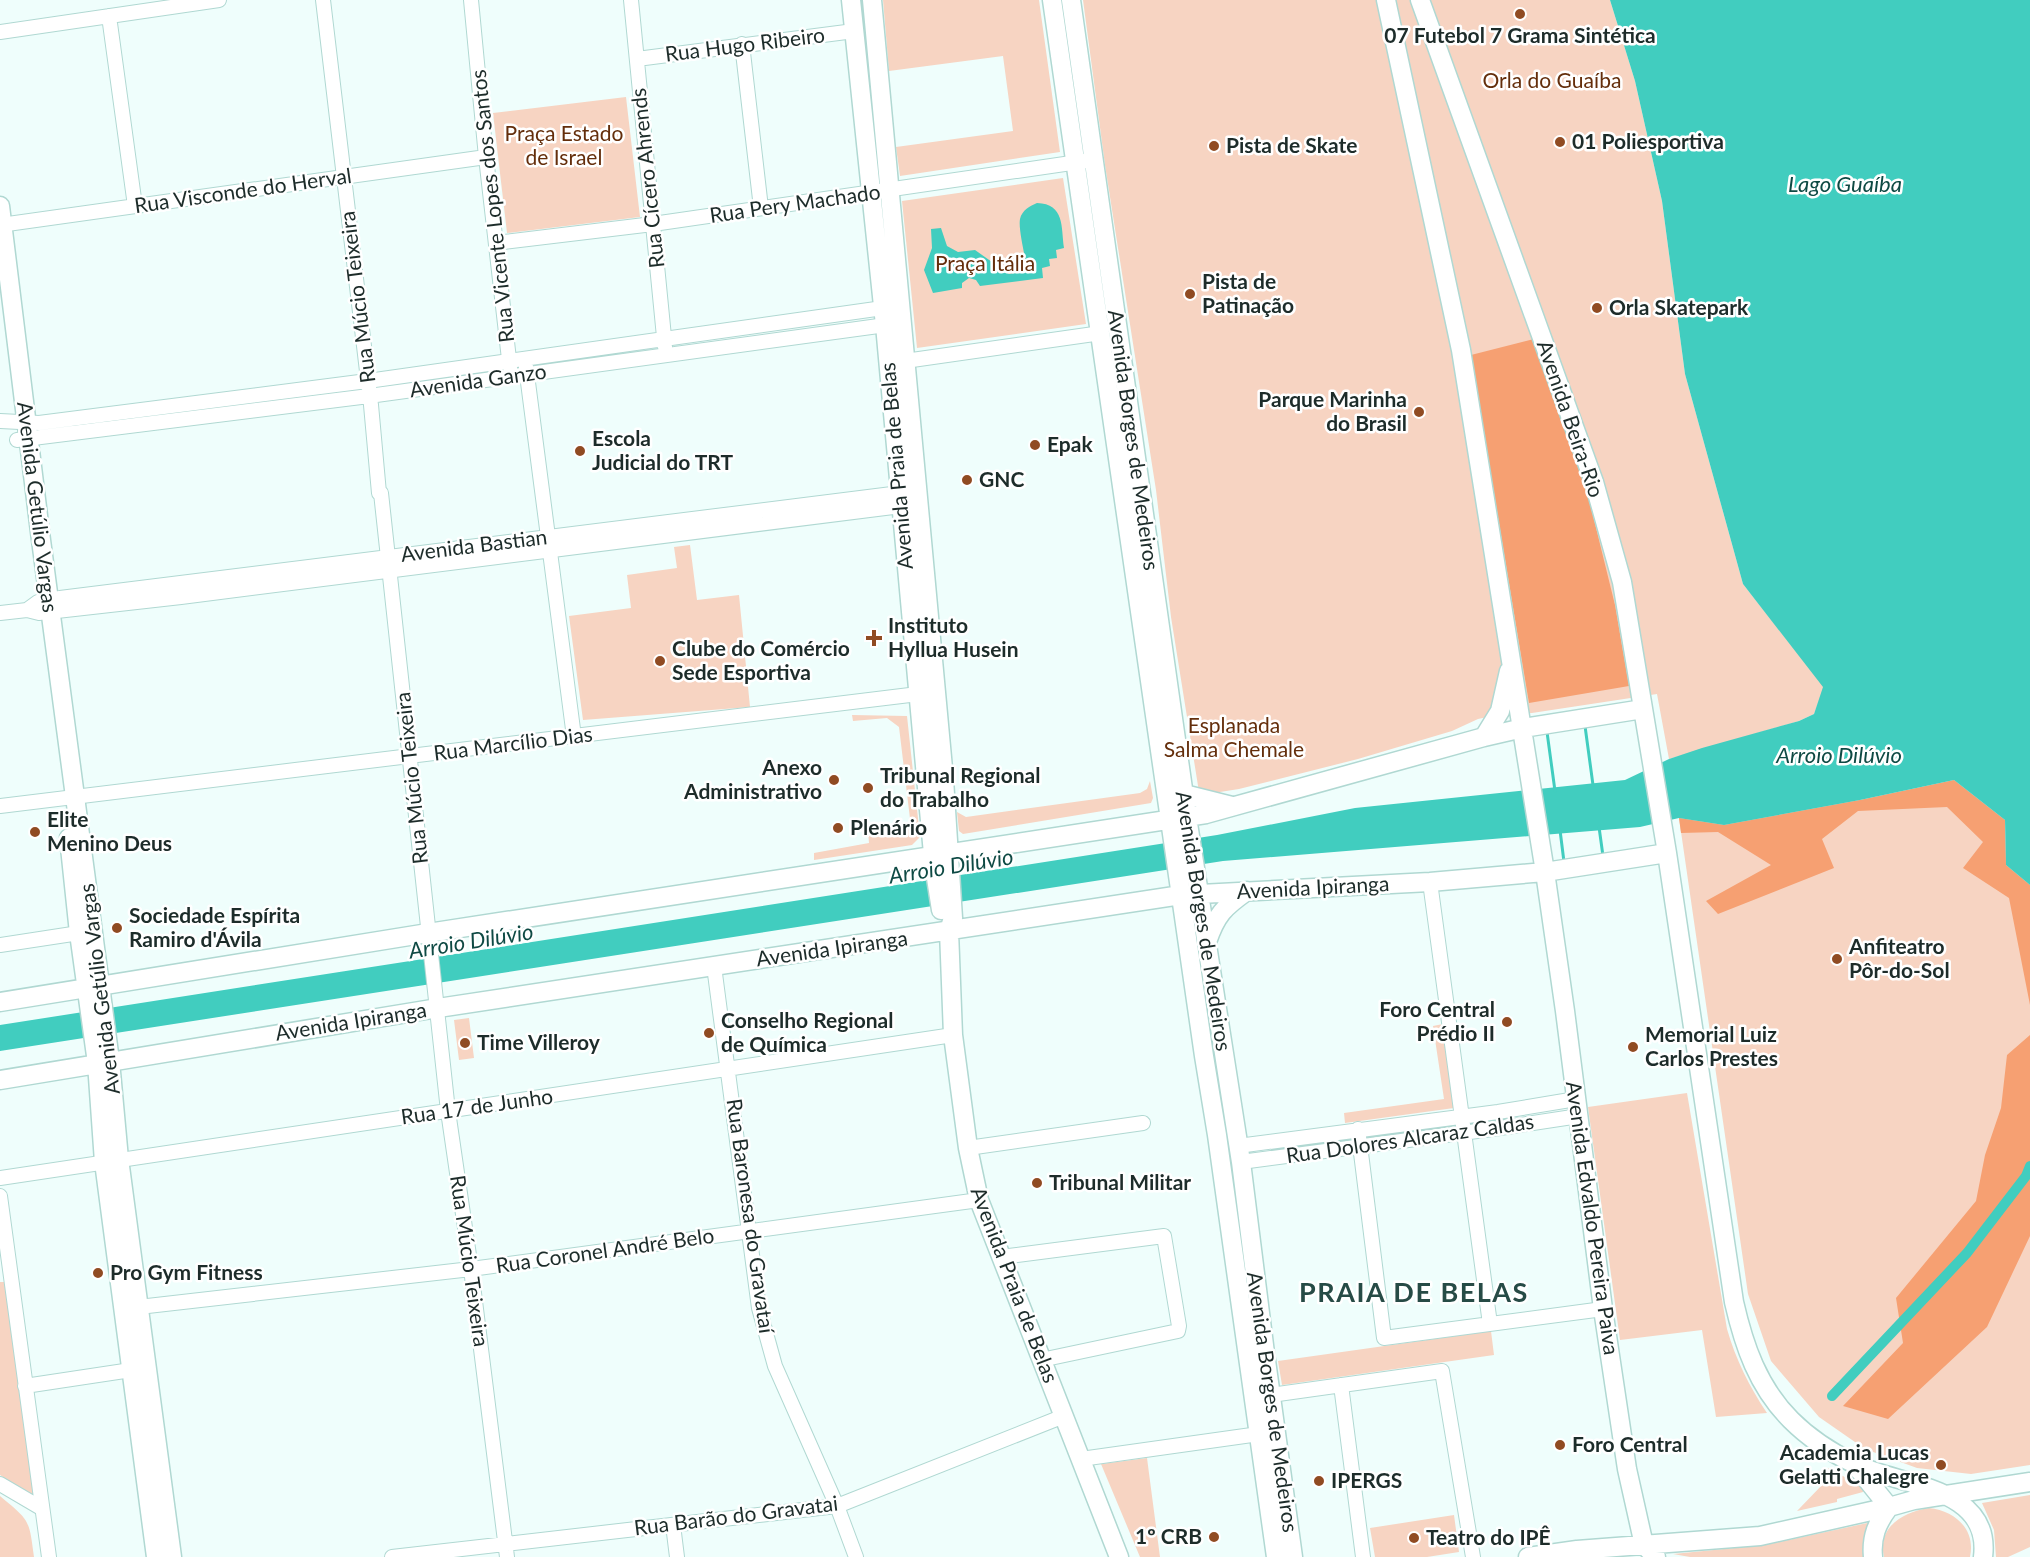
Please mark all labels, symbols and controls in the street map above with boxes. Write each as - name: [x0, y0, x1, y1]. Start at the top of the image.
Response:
- marker: 07 Futebol 7 Grama Sintética: [1513, 7, 1527, 21]
- street label: Rua Hugo Ribeiro: [663, 21, 826, 66]
- place label: 07 Futebol 7 Grama Sintética: [1384, 22, 1656, 47]
- park label: Orla do Guaíba: [1483, 67, 1621, 92]
- street label: Rua Vicente Lopes dos Santos: [465, 68, 518, 344]
- street label: Rua Cícero Ahrends: [625, 87, 668, 269]
- park label: Praça Estado de Israel: [505, 120, 624, 169]
- place label: 01 Poliesportiva: [1572, 128, 1724, 153]
- place label: Pista de Skate: [1226, 132, 1357, 157]
- marker: 01 Poliesportiva: [1553, 135, 1567, 149]
- marker: Pista de Skate: [1207, 139, 1221, 153]
- street label: Rua Visconde do Herval: [133, 162, 353, 217]
- water label: Lago Guaíba: [1788, 170, 1902, 197]
- street label: Rua Pery Machado: [708, 178, 882, 227]
- street label: Rua Múcio Teixeira: [334, 210, 379, 385]
- park label: Praça Itália: [935, 250, 1035, 275]
- place label: Pista de Patinação: [1202, 268, 1294, 317]
- marker: Pista de Patinação: [1183, 287, 1197, 301]
- place label: Orla Skatepark: [1609, 294, 1749, 319]
- marker: Orla Skatepark: [1590, 301, 1604, 315]
- street label: Avenida Borges de Medeiros: [1104, 308, 1165, 572]
- street label: Avenida Beira-Rio: [1533, 337, 1610, 500]
- street label: Avenida Ganzo: [408, 358, 548, 401]
- street label: Avenida Praia de Belas: [874, 362, 917, 571]
- place label: Parque Marinha do Brasil: [1258, 386, 1407, 435]
- street label: Avenida Getúlio Vargas: [13, 400, 64, 614]
- marker: Parque Marinha do Brasil: [1412, 405, 1426, 419]
- place label: Escola Judicial do TRT: [592, 425, 733, 474]
- place label: Epak: [1047, 431, 1093, 456]
- marker: Epak: [1028, 438, 1042, 452]
- marker: Escola Judicial do TRT: [573, 444, 587, 458]
- place label: GNC: [979, 466, 1024, 491]
- marker: GNC: [960, 473, 974, 487]
- street label: Avenida Bastian: [399, 523, 548, 566]
- place label: Instituto Hyllua Husein: [888, 612, 1019, 661]
- marker: Instituto Hyllua Husein: [865, 629, 883, 647]
- place label: Clube do Comércio Sede Esportiva: [672, 635, 850, 684]
- marker: Clube do Comércio Sede Esportiva: [653, 654, 667, 668]
- street label: Rua Múcio Teixeira: [389, 691, 432, 865]
- park label: Esplanada Salma Chemale: [1164, 712, 1304, 761]
- street label: Rua Marcílio Dias: [432, 720, 594, 765]
- water label: Arroio Dilúvio: [1775, 741, 1902, 768]
- place label: Anexo Administrativo: [683, 754, 822, 803]
- place label: Tribunal Regional do Trabalho: [880, 762, 1040, 811]
- marker: Anexo Administrativo: [827, 773, 841, 787]
- marker: Tribunal Regional do Trabalho: [861, 781, 875, 795]
- street label: Avenida Borges de Medeiros: [1172, 789, 1237, 1053]
- place label: Elite Menino Deus: [47, 806, 172, 855]
- place label: Plenário: [850, 814, 927, 839]
- marker: Plenário: [831, 821, 845, 835]
- marker: Elite Menino Deus: [28, 825, 42, 839]
- water label: Arroio Dilúvio: [886, 842, 1015, 889]
- street label: Avenida Ipiranga: [1236, 870, 1390, 903]
- street label: Avenida Getúlio Vargas: [73, 882, 124, 1096]
- place label: Sociedade Espírita Ramiro d'Ávila: [129, 902, 300, 951]
- water label: Arroio Dilúvio: [406, 917, 535, 964]
- marker: Sociedade Espírita Ramiro d'Ávila: [110, 921, 124, 935]
- street label: Avenida Ipiranga: [754, 924, 909, 971]
- place label: Anfiteatro Pôr-do-Sol: [1848, 933, 1950, 982]
- marker: Anfiteatro Pôr-do-Sol: [1830, 952, 1844, 966]
- street label: Avenida Ipiranga: [273, 996, 428, 1045]
- place label: Foro Central Prédio II: [1379, 996, 1495, 1045]
- place label: Conselho Regional de Química: [721, 1007, 893, 1056]
- marker: Foro Central Prédio II: [1500, 1015, 1514, 1029]
- place label: Memorial Luiz Carlos Prestes: [1645, 1021, 1778, 1070]
- marker: Conselho Regional de Química: [702, 1026, 716, 1040]
- place label: Time Villeroy: [477, 1029, 601, 1054]
- marker: Time Villeroy: [458, 1036, 472, 1050]
- marker: Memorial Luiz Carlos Prestes: [1626, 1040, 1640, 1054]
- street label: Avenida Edvaldo Pereira Paiva: [1562, 1079, 1625, 1356]
- street label: Rua 17 de Junho: [399, 1082, 554, 1129]
- street label: Rua Baronesa do Gravataí: [723, 1097, 780, 1336]
- street label: Rua Dolores Alcaraz Caldas: [1284, 1108, 1535, 1167]
- place label: Tribunal Militar: [1049, 1169, 1191, 1194]
- street label: Rua Múcio Teixeira: [446, 1173, 495, 1348]
- marker: Tribunal Militar: [1030, 1176, 1044, 1190]
- street label: Avenida Praia de Belas: [967, 1183, 1064, 1386]
- street label: Rua Coronel André Belo: [494, 1222, 716, 1277]
- place label: Pro Gym Fitness: [110, 1259, 263, 1284]
- marker: Pro Gym Fitness: [91, 1266, 105, 1280]
- street label: Avenida Borges de Medeiros: [1243, 1270, 1304, 1534]
- district label: PRAIA DE BELAS: [1299, 1275, 1529, 1308]
- place label: Foro Central: [1572, 1431, 1688, 1456]
- marker: Foro Central: [1553, 1438, 1567, 1452]
- place label: Academia Lucas Gelatti Chalegre: [1779, 1439, 1929, 1488]
- marker: Academia Lucas Gelatti Chalegre: [1934, 1458, 1948, 1472]
- place label: IPERGS: [1331, 1467, 1402, 1492]
- marker: IPERGS: [1312, 1474, 1326, 1488]
- street label: Rua Barão do Gravatai: [633, 1490, 839, 1539]
- place label: 1º CRB: [1135, 1523, 1202, 1548]
- place label: Teatro do IPÊ: [1426, 1524, 1551, 1549]
- marker: 1º CRB: [1207, 1530, 1221, 1544]
- marker: Teatro do IPÊ: [1407, 1531, 1421, 1545]

